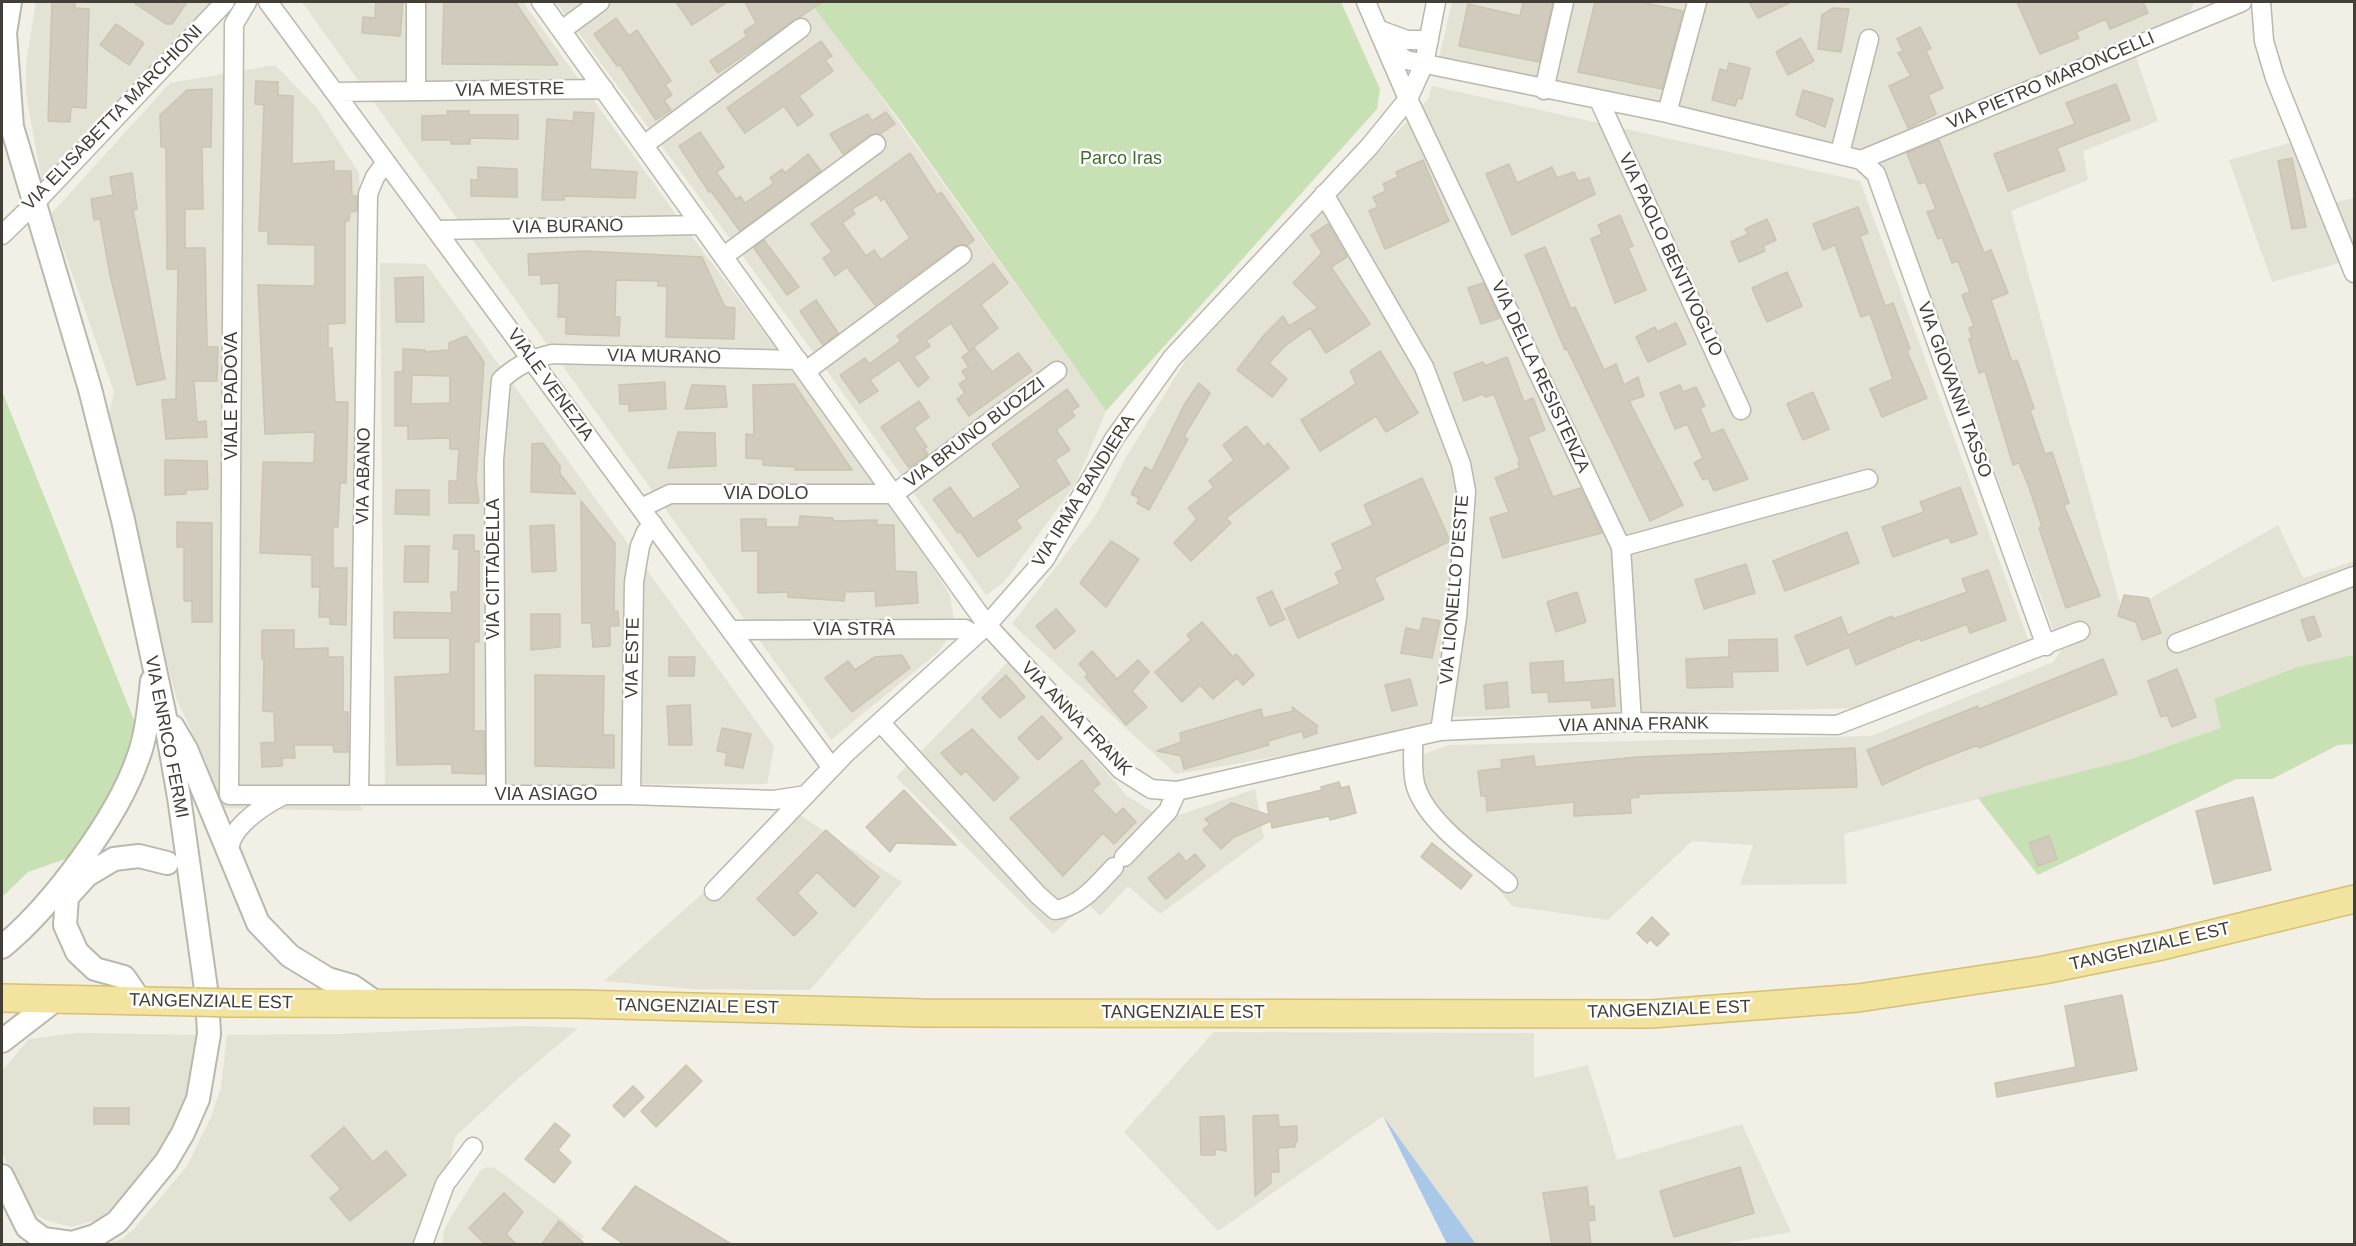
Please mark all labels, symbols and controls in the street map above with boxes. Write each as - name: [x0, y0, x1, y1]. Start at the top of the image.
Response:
- street label: VIA ELISABETTA MARCHIONI: [18, 21, 208, 215]
- street label: VIA PIETRO MARONCELLI: [1944, 27, 2158, 135]
- street label: VIA MESTRE: [455, 78, 565, 102]
- park label: Parco Iras: [1080, 148, 1162, 170]
- street label: VIA PAOLO BENTIVOGLIO: [1613, 150, 1727, 360]
- street label: VIA BURANO: [512, 215, 624, 239]
- street label: VIA DELLA RESISTENZA: [1486, 278, 1594, 476]
- street label: VIA GIOVANNI TASSO: [1912, 299, 1996, 481]
- street label: VIALE VENEZIA: [502, 325, 598, 445]
- street label: VIALE PADOVA: [221, 332, 243, 460]
- street label: VIA MURANO: [607, 345, 721, 369]
- street label: VIA BRUNO BUOZZI: [901, 373, 1049, 493]
- street label: VIA IRMA BANDIERA: [1028, 411, 1140, 571]
- street label: VIA ABANO: [352, 427, 376, 525]
- street label: VIA DOLO: [723, 483, 809, 505]
- street label: VIA LIONELLO D'ESTE: [1436, 494, 1474, 686]
- street label: VIA CITTADELLA: [483, 498, 505, 640]
- street label: VIA ESTE: [621, 617, 645, 699]
- street label: VIA STRÀ: [813, 619, 895, 641]
- street label: VIA ENRICO FERMI: [140, 654, 192, 820]
- street label: VIA ANNA FRANK: [1016, 658, 1136, 780]
- street label: VIA ANNA FRANK: [1559, 713, 1709, 737]
- street label: VIA ASIAGO: [494, 784, 598, 806]
- street label: TANGENZIALE EST: [2068, 918, 2232, 976]
- street label: TANGENZIALE EST: [129, 990, 293, 1014]
- street label: TANGENZIALE EST: [615, 995, 779, 1019]
- street label: TANGENZIALE EST: [1587, 996, 1751, 1024]
- street label: TANGENZIALE EST: [1101, 1002, 1265, 1024]

